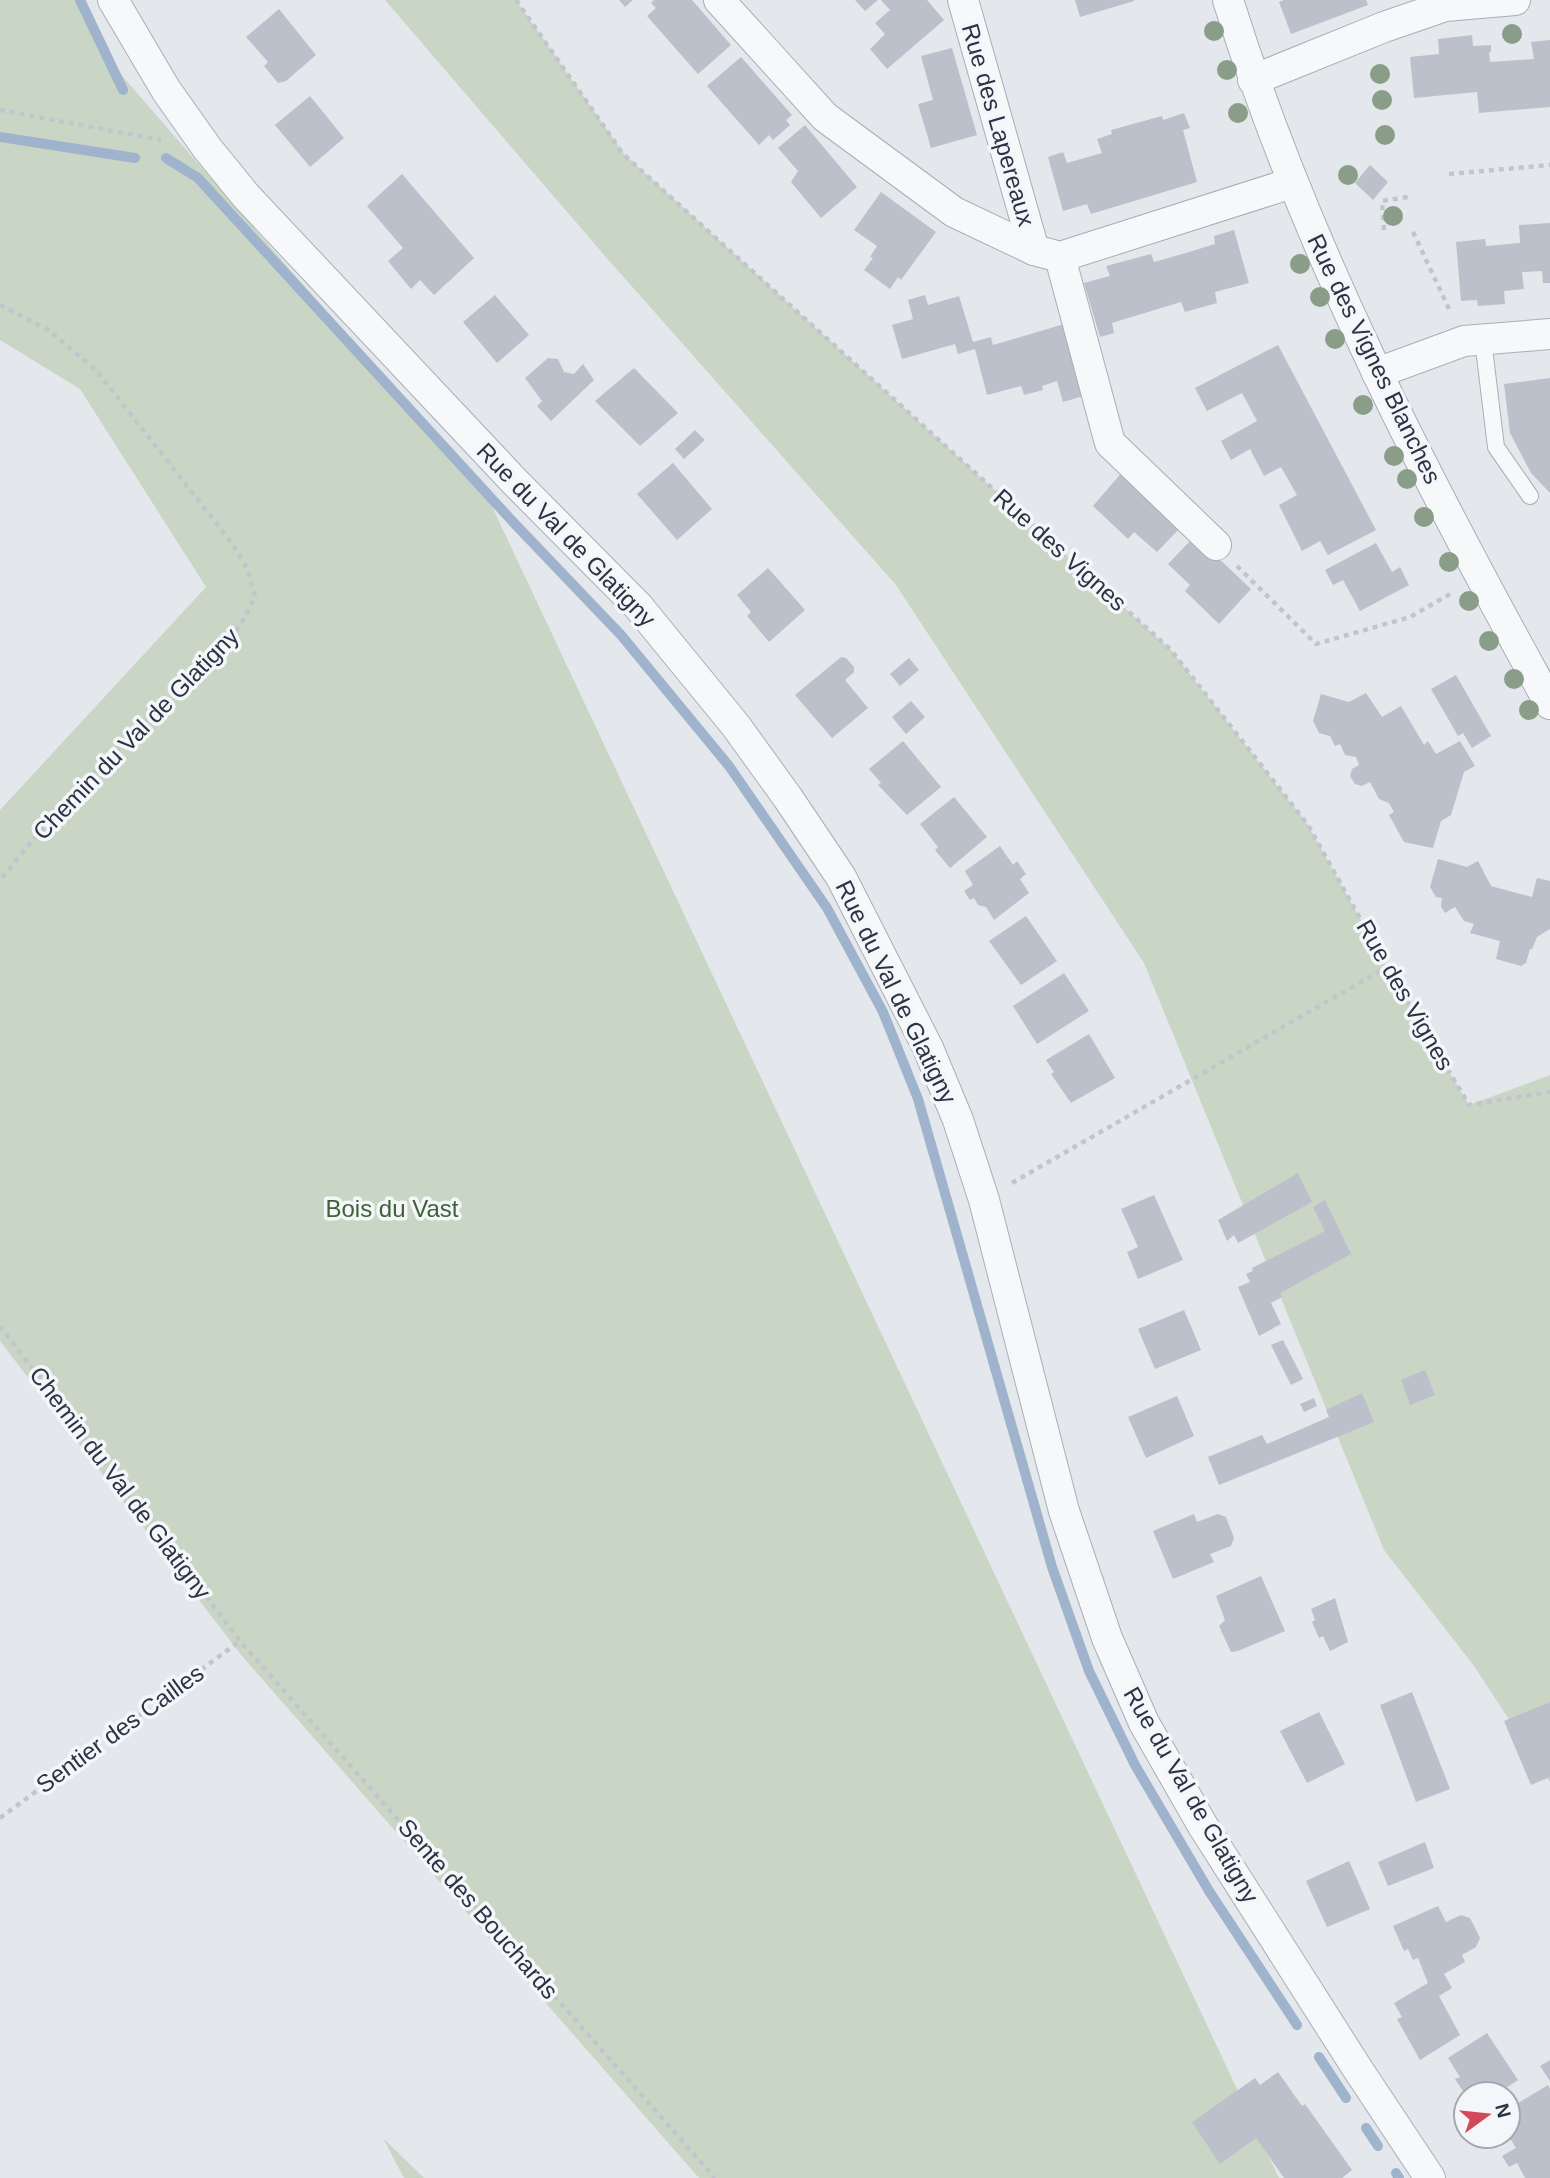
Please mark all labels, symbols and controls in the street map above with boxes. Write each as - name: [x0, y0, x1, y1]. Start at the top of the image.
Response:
- street label: Rue des Lapereaux: [957, 20, 1040, 229]
- street label: Rue des Vignes Blanches: [1302, 230, 1447, 488]
- street label: Rue du Val de Glatigny: [472, 437, 661, 632]
- street label: Rue des Vignes: [988, 483, 1132, 616]
- street label: Chemin du Val de Glatigny: [27, 622, 244, 845]
- street label: Rue du Val de Glatigny: [831, 876, 962, 1108]
- street label: Rue des Vignes: [1351, 915, 1459, 1075]
- park label: Bois du Vast: [326, 1195, 459, 1222]
- street label: Chemin du Val de Glatigny: [24, 1361, 217, 1604]
- street label: Sentier des Cailles: [31, 1659, 209, 1798]
- street label: Rue du Val de Glatigny: [1118, 1682, 1264, 1908]
- street label: Sente des Bouchards: [393, 1813, 564, 2004]
- north arrow: [1452, 2080, 1522, 2150]
- text: N: [1491, 2101, 1515, 2120]

